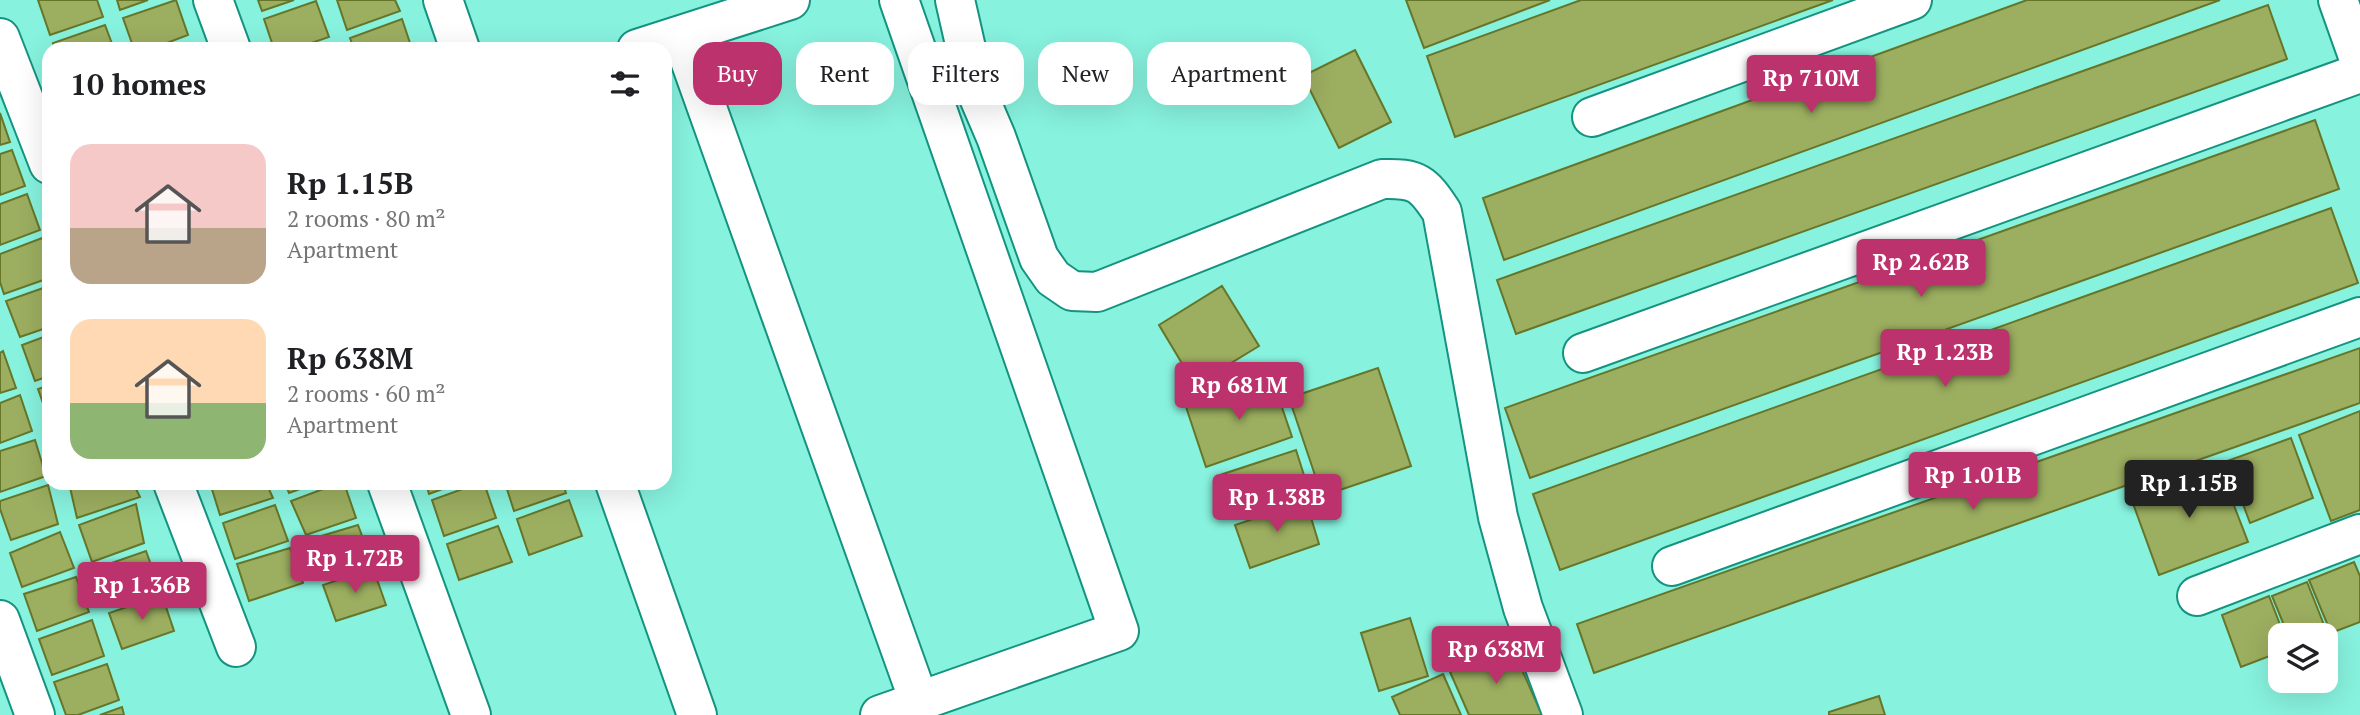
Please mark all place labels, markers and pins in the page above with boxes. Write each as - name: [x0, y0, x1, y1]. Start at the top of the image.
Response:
- pin: Rp 710M: [1746, 55, 1876, 115]
- pin: Rp 2.62B: [1849, 240, 1993, 299]
- pin: Rp 1.23B: [1873, 330, 2017, 389]
- pin: Rp 681M: [1174, 362, 1304, 422]
- pin: Rp 1.01B: [1901, 452, 2045, 512]
- pin: Rp 1.15B: [2117, 461, 2261, 520]
- pin: Rp 1.38B: [1205, 475, 1349, 534]
- pin: Rp 1.72B: [283, 536, 427, 595]
- pin: Rp 1.36B: [70, 562, 214, 622]
- pin: Rp 638M: [1431, 626, 1561, 686]

